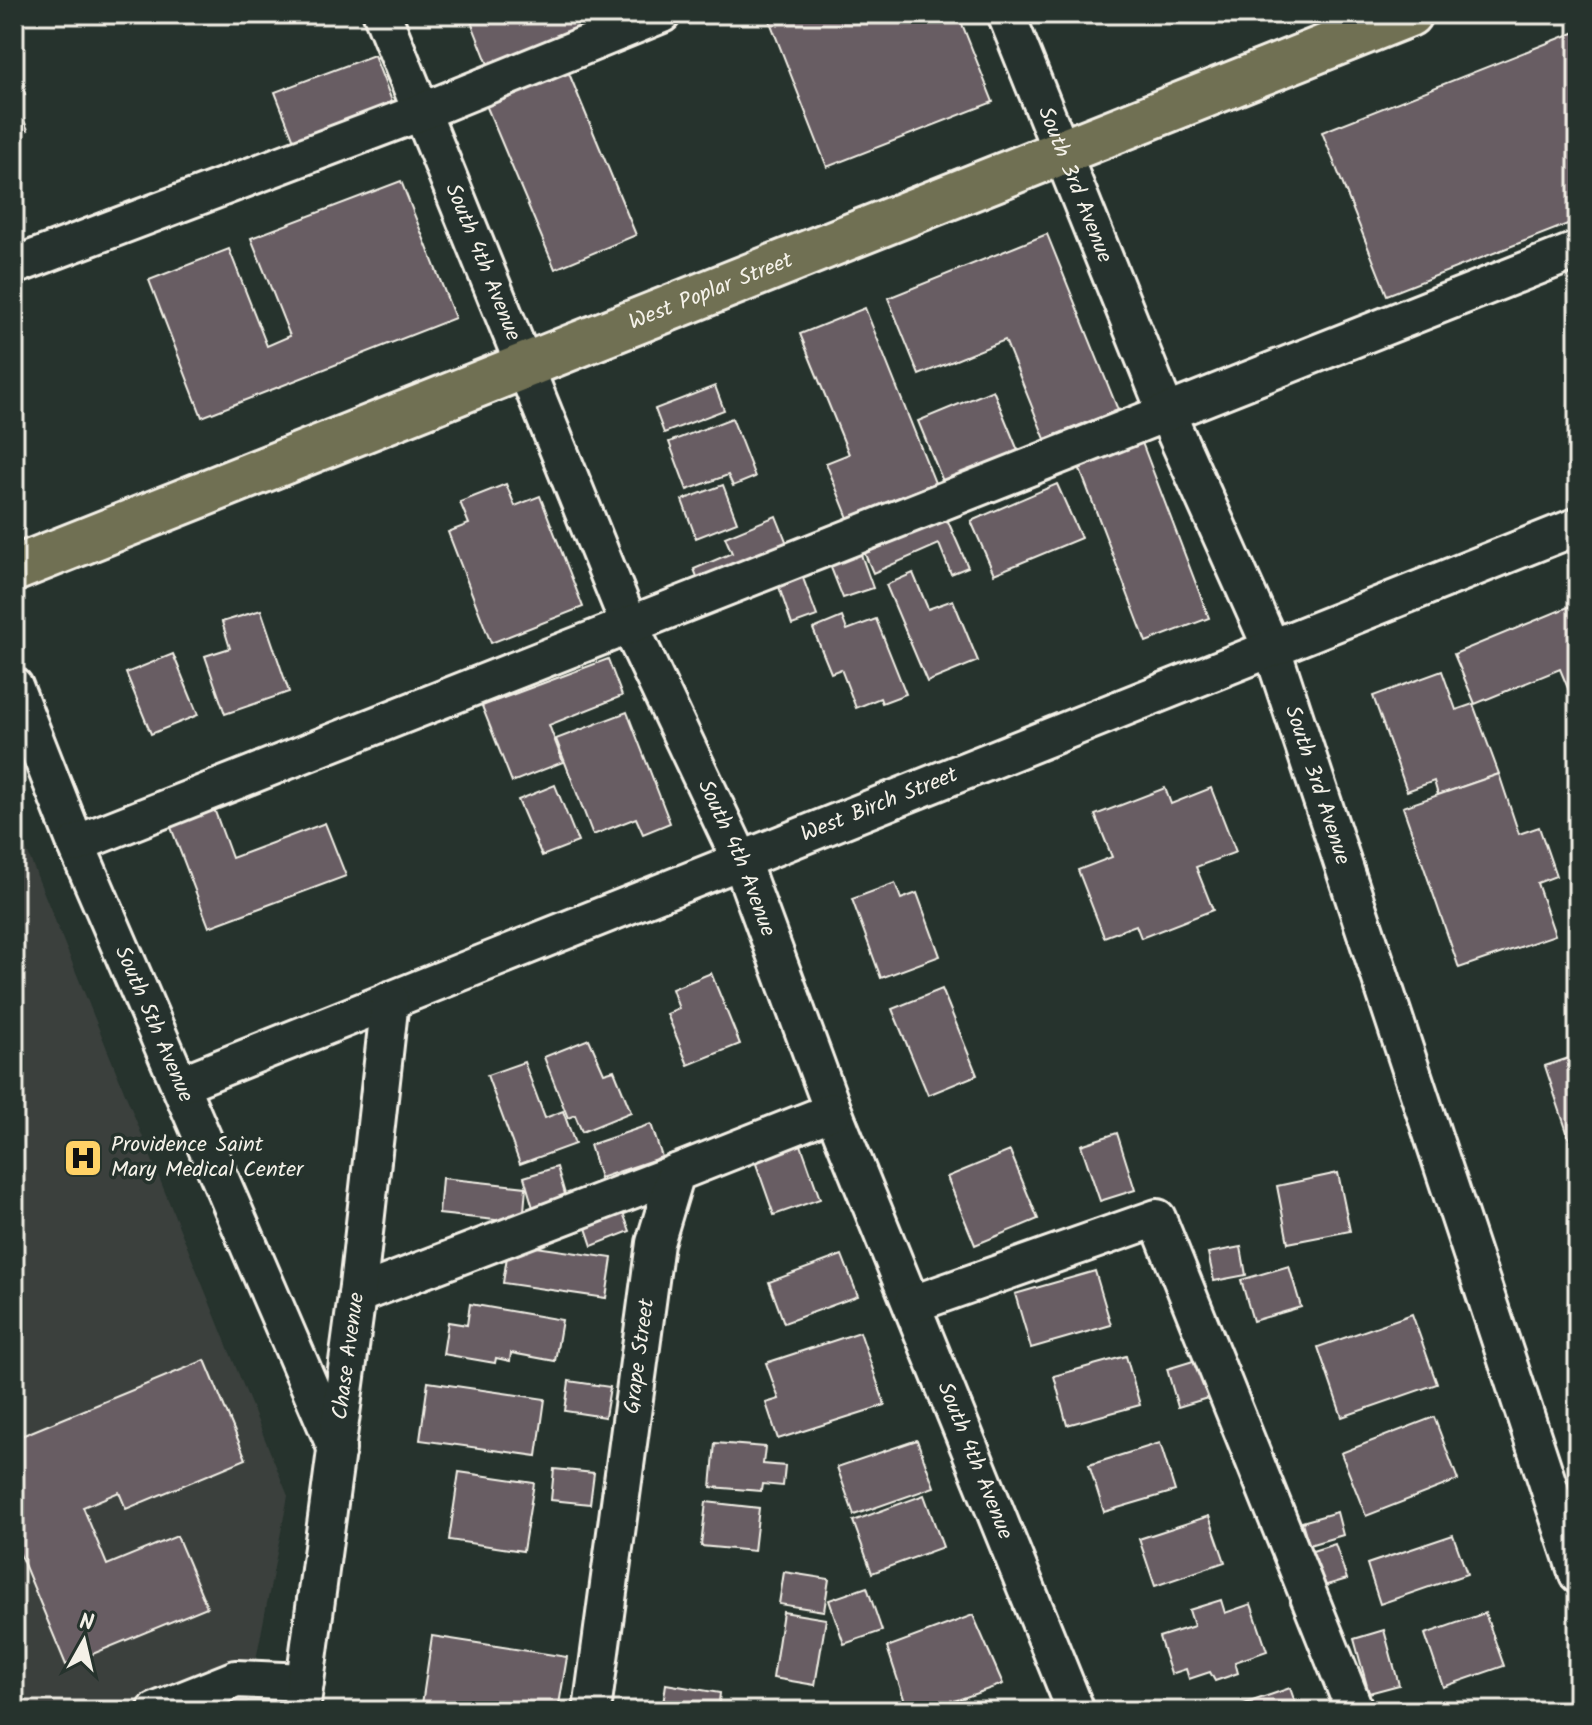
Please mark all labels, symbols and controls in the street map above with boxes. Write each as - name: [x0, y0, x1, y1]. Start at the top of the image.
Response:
- street label: South 3rd Avenue: [1027, 101, 1122, 268]
- street label: South 4th Avenue: [435, 178, 530, 347]
- street label: West Poplar Street: [624, 243, 799, 340]
- street label: South 3rd Avenue: [1274, 701, 1360, 870]
- street label: West Birch Street: [795, 758, 964, 852]
- street label: South 4th Avenue: [688, 774, 785, 942]
- street label: South 5th Avenue: [104, 941, 203, 1108]
- place label: Providence Saint Mary Medical Center: [111, 1128, 305, 1188]
- hospital icon: Providence Saint Mary Medical Center: [62, 1137, 104, 1179]
- street label: Chase Avenue: [323, 1290, 375, 1422]
- street label: Grape Street: [615, 1296, 665, 1416]
- street label: South 4th Avenue: [927, 1377, 1022, 1545]
- north arrow: [44, 1601, 124, 1681]
- text: N: [77, 1605, 96, 1642]

